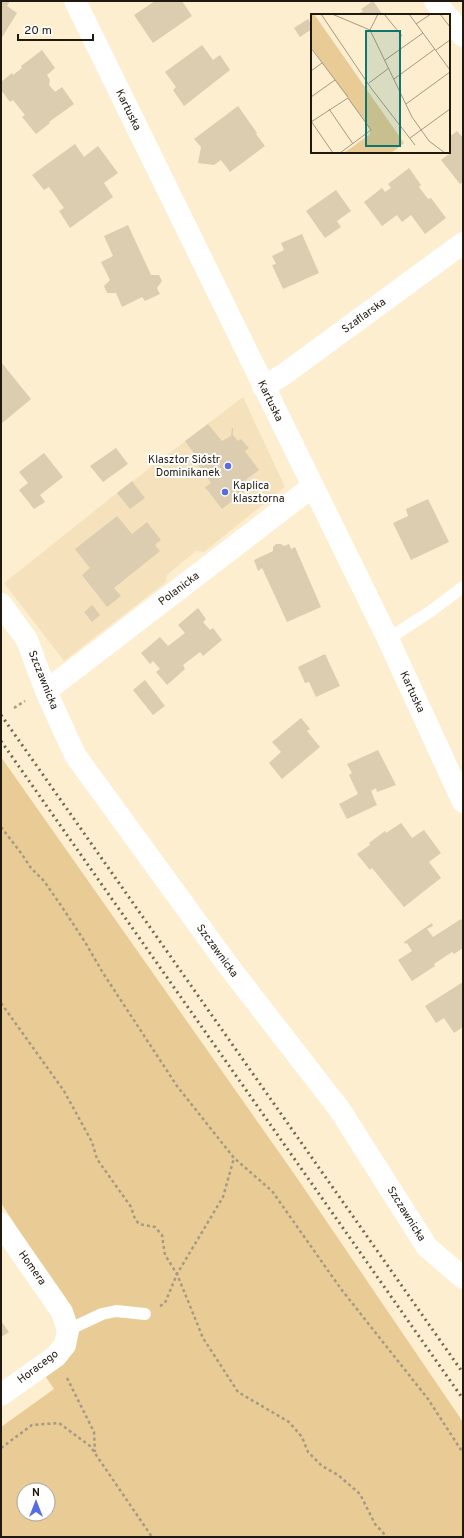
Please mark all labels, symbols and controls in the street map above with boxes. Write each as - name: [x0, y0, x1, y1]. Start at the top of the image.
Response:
- inset map: [311, 14, 450, 153]
- scale bar: [18, 16, 93, 42]
- text: 20 m: [24, 23, 52, 39]
- street label: Kartuska: [112, 87, 144, 133]
- street label: Szaflarska: [339, 295, 389, 337]
- street label: Kartuska: [254, 378, 286, 424]
- place label: Klasztor Sióstr Dominikanek: [148, 453, 221, 480]
- marker: Klasztor Sióstr Dominikanek: [223, 461, 233, 471]
- place label: Kaplica klasztorna: [233, 479, 285, 506]
- marker: Kaplica klasztorna: [220, 487, 230, 497]
- street label: Polanicka: [156, 569, 202, 609]
- street label: Szczawnicka: [25, 648, 61, 712]
- street label: Kartuska: [396, 669, 428, 715]
- street label: Szczawnicka: [193, 922, 241, 981]
- street label: Szczawnicka: [384, 1184, 429, 1244]
- street label: Homera: [15, 1248, 49, 1288]
- street label: Horacego: [15, 1347, 61, 1387]
- north arrow: [16, 1482, 56, 1522]
- text: N: [32, 1486, 40, 1500]

